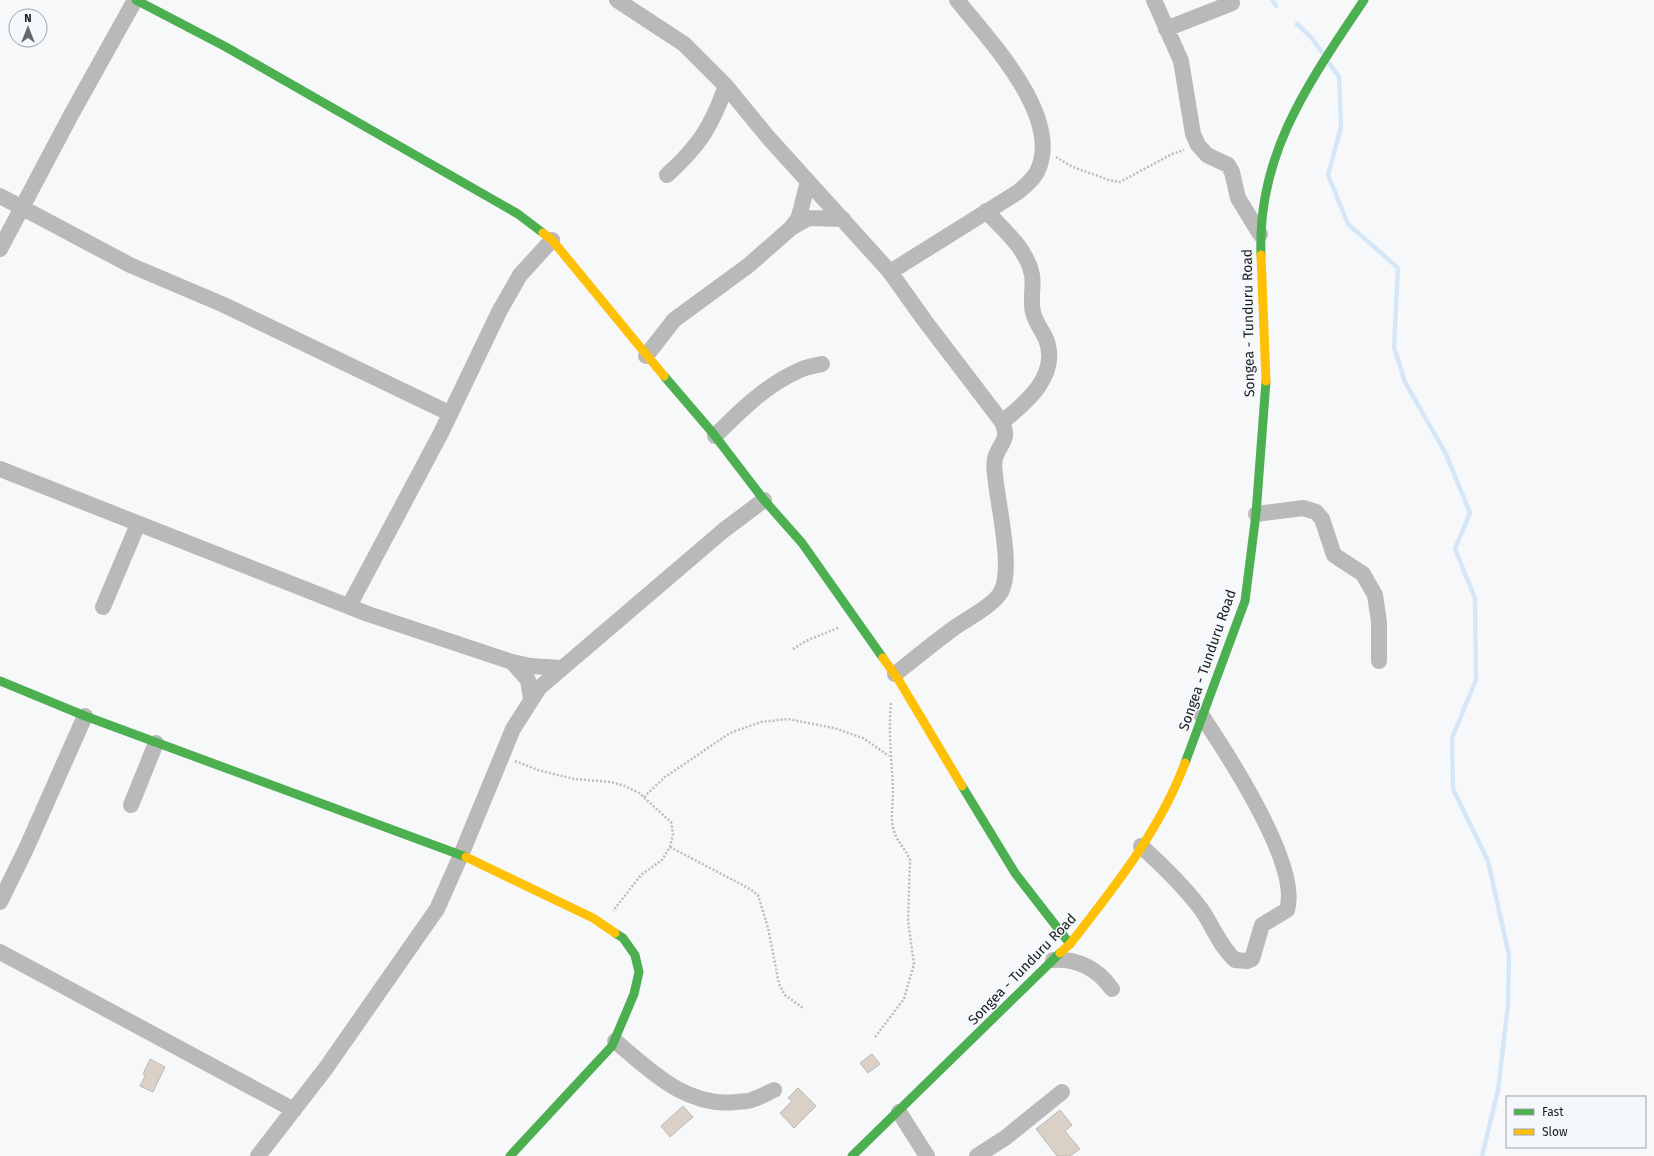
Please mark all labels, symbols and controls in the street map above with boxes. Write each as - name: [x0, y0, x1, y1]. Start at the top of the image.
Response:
- north arrow: [8, 8, 48, 48]
- text: N: [24, 12, 32, 25]
- street label: Songea - Tunduru Road: [1239, 249, 1258, 397]
- street label: Songea - Tunduru Road: [1175, 587, 1240, 733]
- street label: Songea - Tunduru Road: [965, 910, 1080, 1029]
- legend: [1506, 1096, 1646, 1148]
- text: Fast: [1542, 1105, 1564, 1119]
- text: Slow: [1542, 1125, 1568, 1139]

